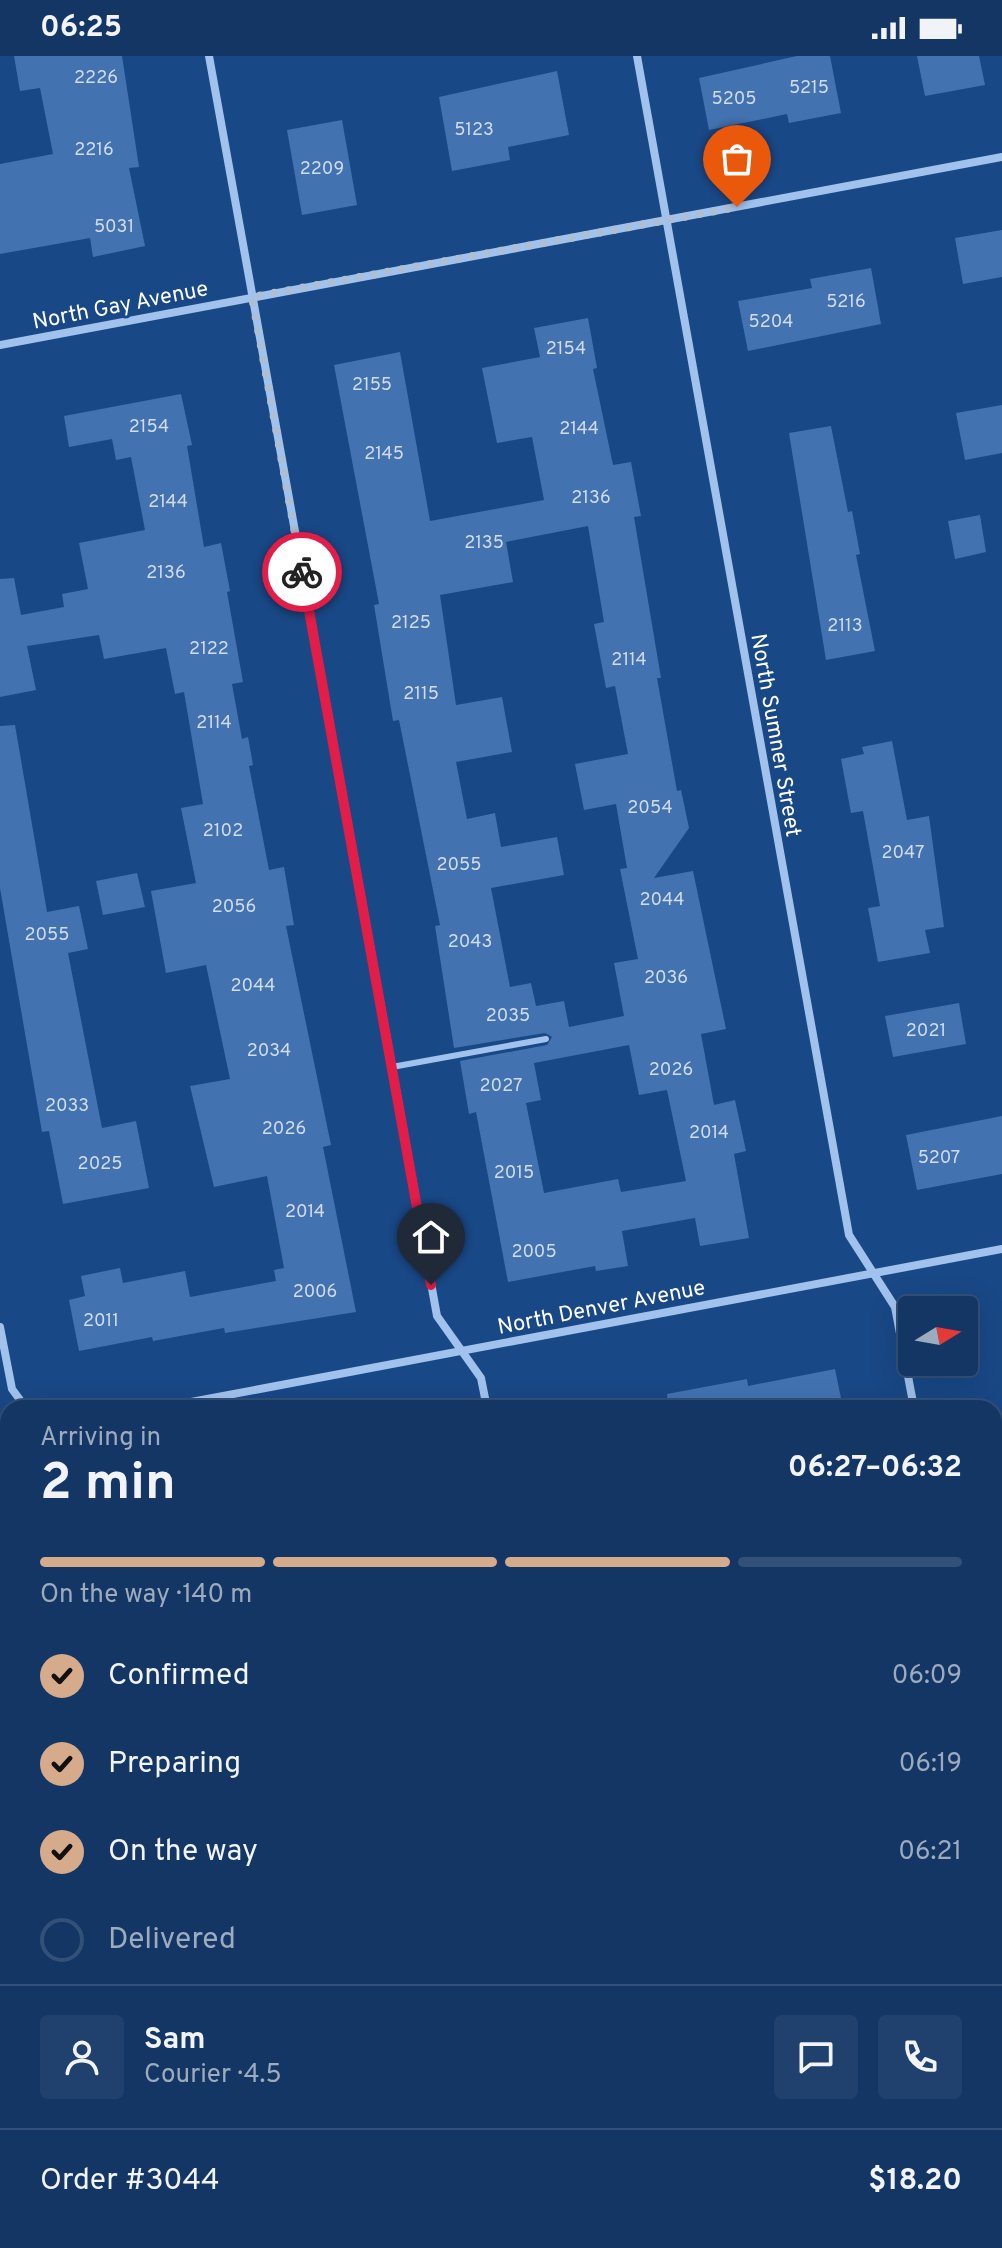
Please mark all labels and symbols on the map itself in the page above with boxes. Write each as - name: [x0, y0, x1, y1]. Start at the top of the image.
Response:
- house number: 2226: [74, 67, 118, 90]
- house number: 5215: [789, 77, 829, 100]
- house number: 5205: [712, 88, 756, 111]
- house number: 5123: [454, 119, 494, 142]
- pin: [703, 125, 771, 207]
- house number: 2216: [74, 139, 114, 162]
- house number: 2209: [300, 158, 344, 181]
- house number: 5031: [94, 216, 134, 239]
- street label: North Gay Avenue: [30, 276, 211, 337]
- house number: 5216: [826, 291, 866, 314]
- house number: 5204: [749, 311, 793, 334]
- house number: 2154: [546, 338, 586, 361]
- house number: 2155: [352, 374, 392, 397]
- house number: 2154: [129, 416, 169, 439]
- house number: 2144: [559, 418, 599, 441]
- house number: 2145: [364, 443, 404, 466]
- house number: 2136: [571, 487, 611, 510]
- house number: 2144: [148, 491, 188, 514]
- courier: [262, 532, 342, 612]
- house number: 2135: [464, 532, 504, 555]
- house number: 2136: [146, 562, 186, 585]
- house number: 2125: [391, 612, 431, 635]
- house number: 2113: [827, 615, 863, 638]
- street label: North Sumner Street: [743, 632, 806, 839]
- house number: 2122: [189, 638, 229, 661]
- house number: 2114: [611, 649, 647, 672]
- house number: 2115: [403, 683, 439, 706]
- house number: 2114: [196, 712, 232, 735]
- house number: 2054: [627, 797, 673, 820]
- house number: 2102: [203, 820, 243, 843]
- house number: 2047: [882, 842, 924, 865]
- house number: 2055: [437, 854, 481, 877]
- house number: 2044: [640, 889, 684, 912]
- house number: 2056: [212, 896, 256, 919]
- house number: 2055: [25, 924, 69, 947]
- house number: 2043: [448, 931, 492, 954]
- house number: 2036: [644, 967, 688, 990]
- house number: 2044: [231, 975, 275, 998]
- house number: 2035: [486, 1005, 530, 1028]
- house number: 2021: [906, 1020, 946, 1043]
- house number: 2034: [247, 1040, 291, 1063]
- house number: 2026: [649, 1059, 693, 1082]
- house number: 2027: [480, 1075, 522, 1098]
- house number: 2033: [45, 1095, 89, 1118]
- house number: 2026: [262, 1118, 306, 1141]
- house number: 2014: [689, 1122, 729, 1145]
- house number: 5207: [918, 1147, 960, 1170]
- house number: 2025: [78, 1153, 122, 1176]
- house number: 2015: [494, 1162, 534, 1185]
- house number: 2014: [285, 1201, 325, 1224]
- pin: [397, 1203, 465, 1285]
- house number: 2005: [511, 1241, 557, 1264]
- street label: North Denver Avenue: [495, 1275, 708, 1342]
- house number: 2006: [293, 1281, 337, 1304]
- north arrow: [898, 1296, 978, 1376]
- house number: 2011: [83, 1310, 119, 1333]

